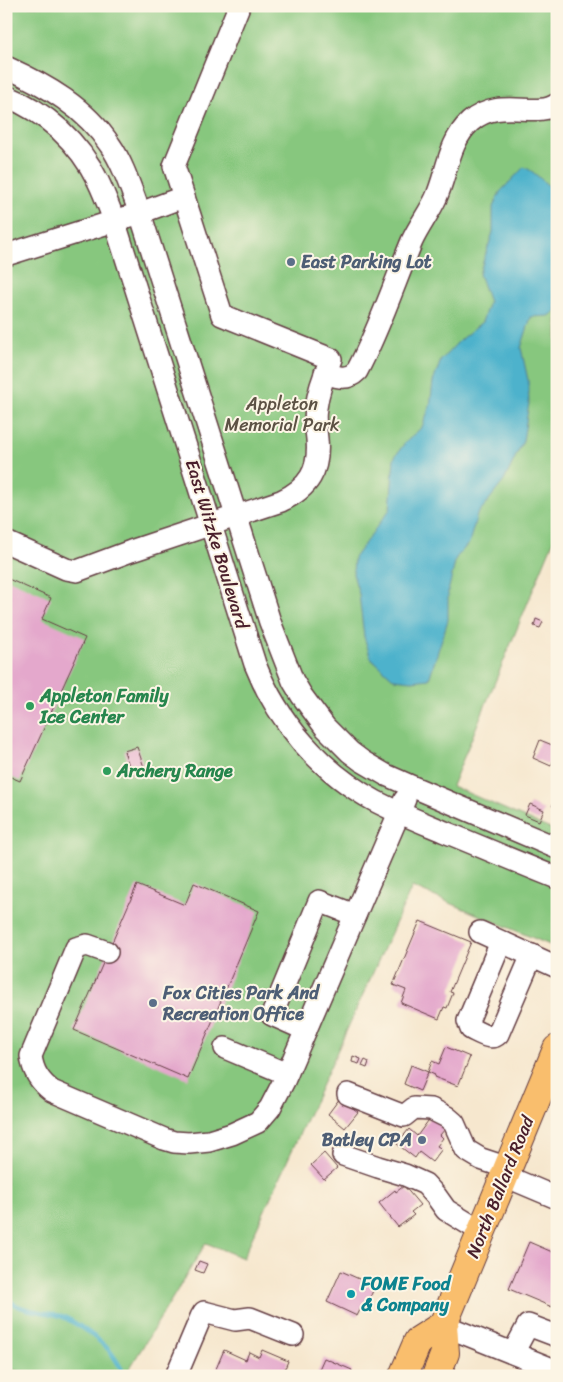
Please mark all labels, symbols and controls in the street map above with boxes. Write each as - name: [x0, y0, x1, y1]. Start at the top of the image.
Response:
- place label: East Parking Lot: [301, 246, 432, 278]
- marker: East Parking Lot: [285, 256, 297, 268]
- park label: Appleton Memorial Park: [224, 388, 340, 441]
- street label: East Witzke Boulevard: [176, 455, 258, 634]
- place label: Appleton Family Ice Center: [39, 680, 169, 733]
- marker: Appleton Family Ice Center: [24, 700, 36, 712]
- place label: Archery Range: [116, 755, 233, 787]
- marker: Archery Range: [101, 765, 113, 777]
- place label: Fox Cities Park And Recreation Office: [162, 977, 320, 1030]
- marker: Fox Cities Park And Recreation Office: [147, 997, 159, 1009]
- street label: North Ballard Road: [457, 1110, 544, 1263]
- place label: Batley CPA: [322, 1124, 412, 1156]
- marker: Batley CPA: [416, 1134, 428, 1146]
- place label: FOME Food & Company: [360, 1268, 452, 1321]
- marker: FOME Food & Company: [345, 1288, 357, 1300]

